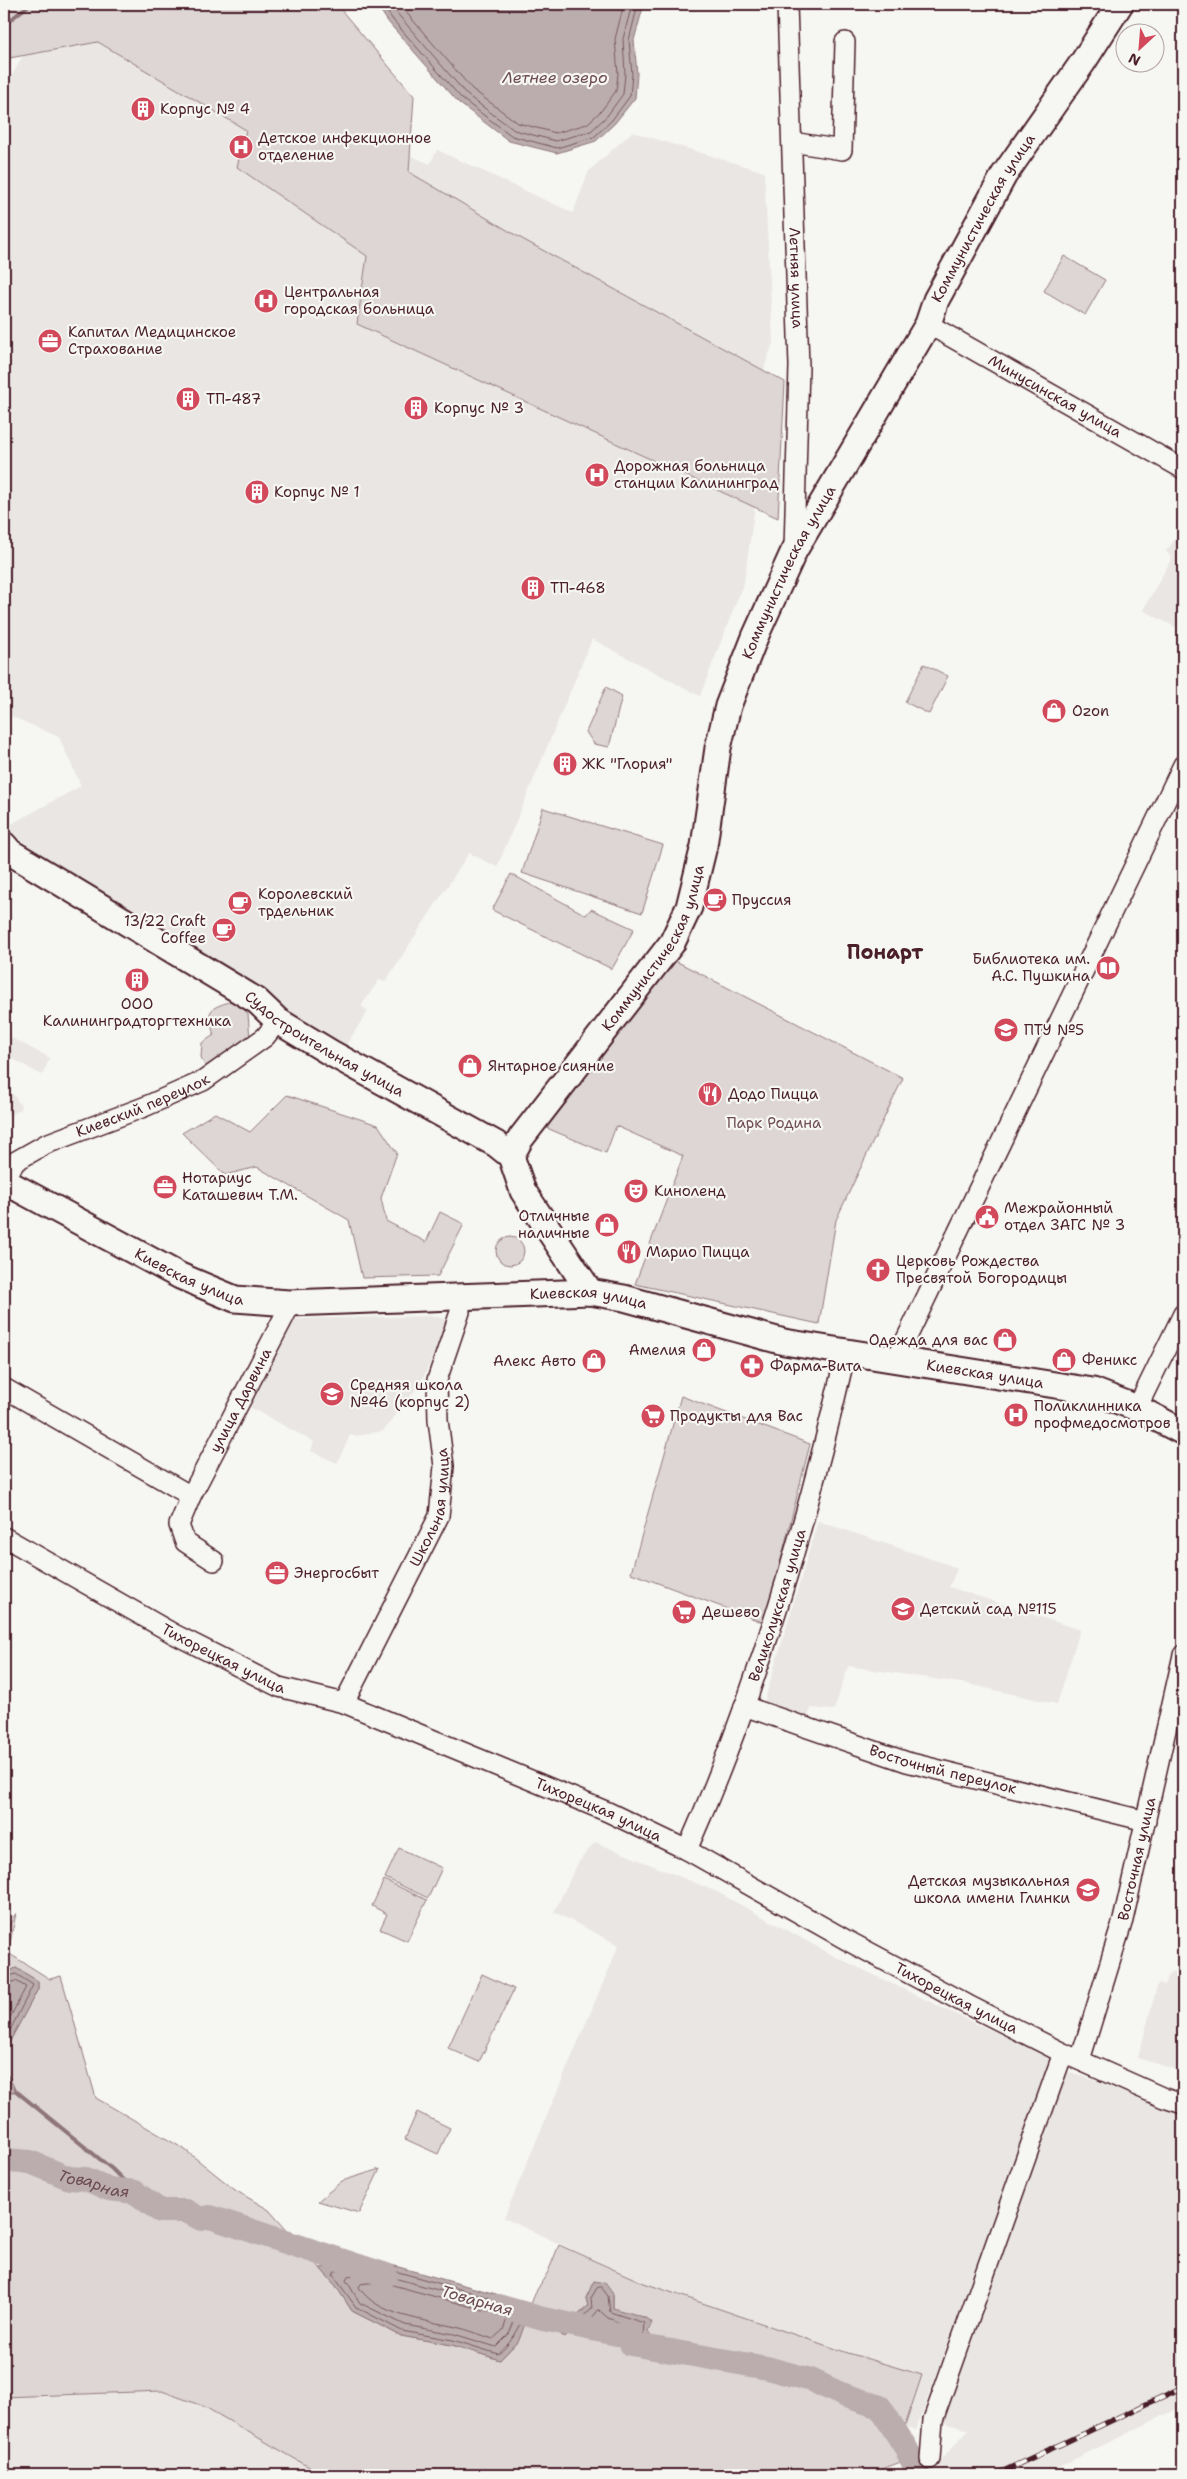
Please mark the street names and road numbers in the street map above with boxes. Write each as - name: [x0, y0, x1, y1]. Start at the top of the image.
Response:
- street label: Коммунистическая улица: [927, 129, 1040, 306]
- street label: Летняя улица: [784, 227, 808, 329]
- street label: Минусинская улица: [984, 350, 1126, 442]
- street label: Коммунистическая улица: [737, 481, 841, 662]
- street label: Коммунистическая улица: [597, 862, 709, 1035]
- street label: Судостроительная улица: [241, 986, 408, 1102]
- street label: Киевский переулок: [73, 1069, 214, 1142]
- street label: Киевская улица: [131, 1243, 245, 1310]
- street label: Киевская улица: [530, 1282, 650, 1314]
- street label: улица Дарвина: [205, 1344, 276, 1456]
- street label: Киевская улица: [925, 1355, 1046, 1393]
- street label: Школьная улица: [405, 1446, 454, 1570]
- street label: Великолукская улица: [744, 1526, 811, 1684]
- street label: Тихорецкая улица: [158, 1619, 288, 1698]
- street label: Восточный переулок: [867, 1740, 1019, 1799]
- street label: Тихорецкая улица: [532, 1773, 665, 1847]
- street label: Восточная улица: [1113, 1795, 1161, 1923]
- street label: Тихорецкая улица: [891, 1958, 1022, 2039]

